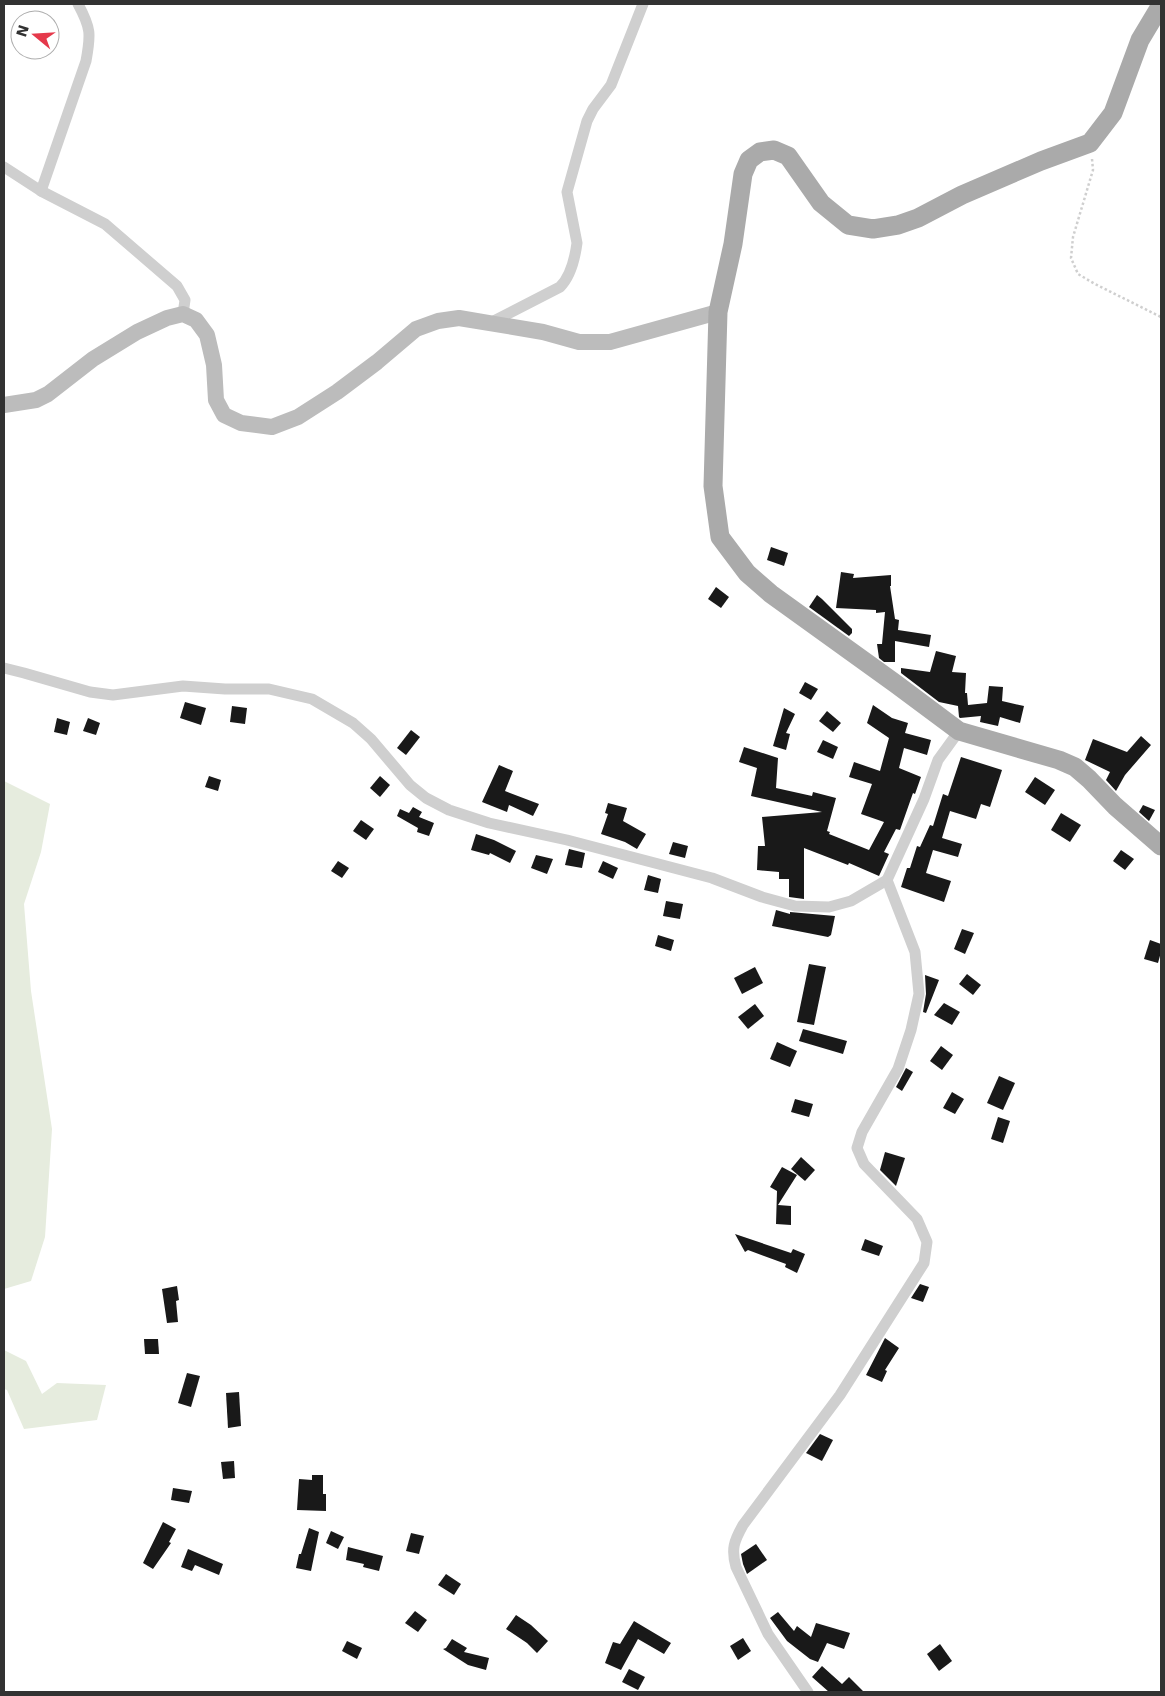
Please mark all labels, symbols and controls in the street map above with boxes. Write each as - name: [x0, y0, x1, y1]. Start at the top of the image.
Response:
- north arrow: [10, 10, 60, 60]
- text: N: [13, 23, 32, 39]

